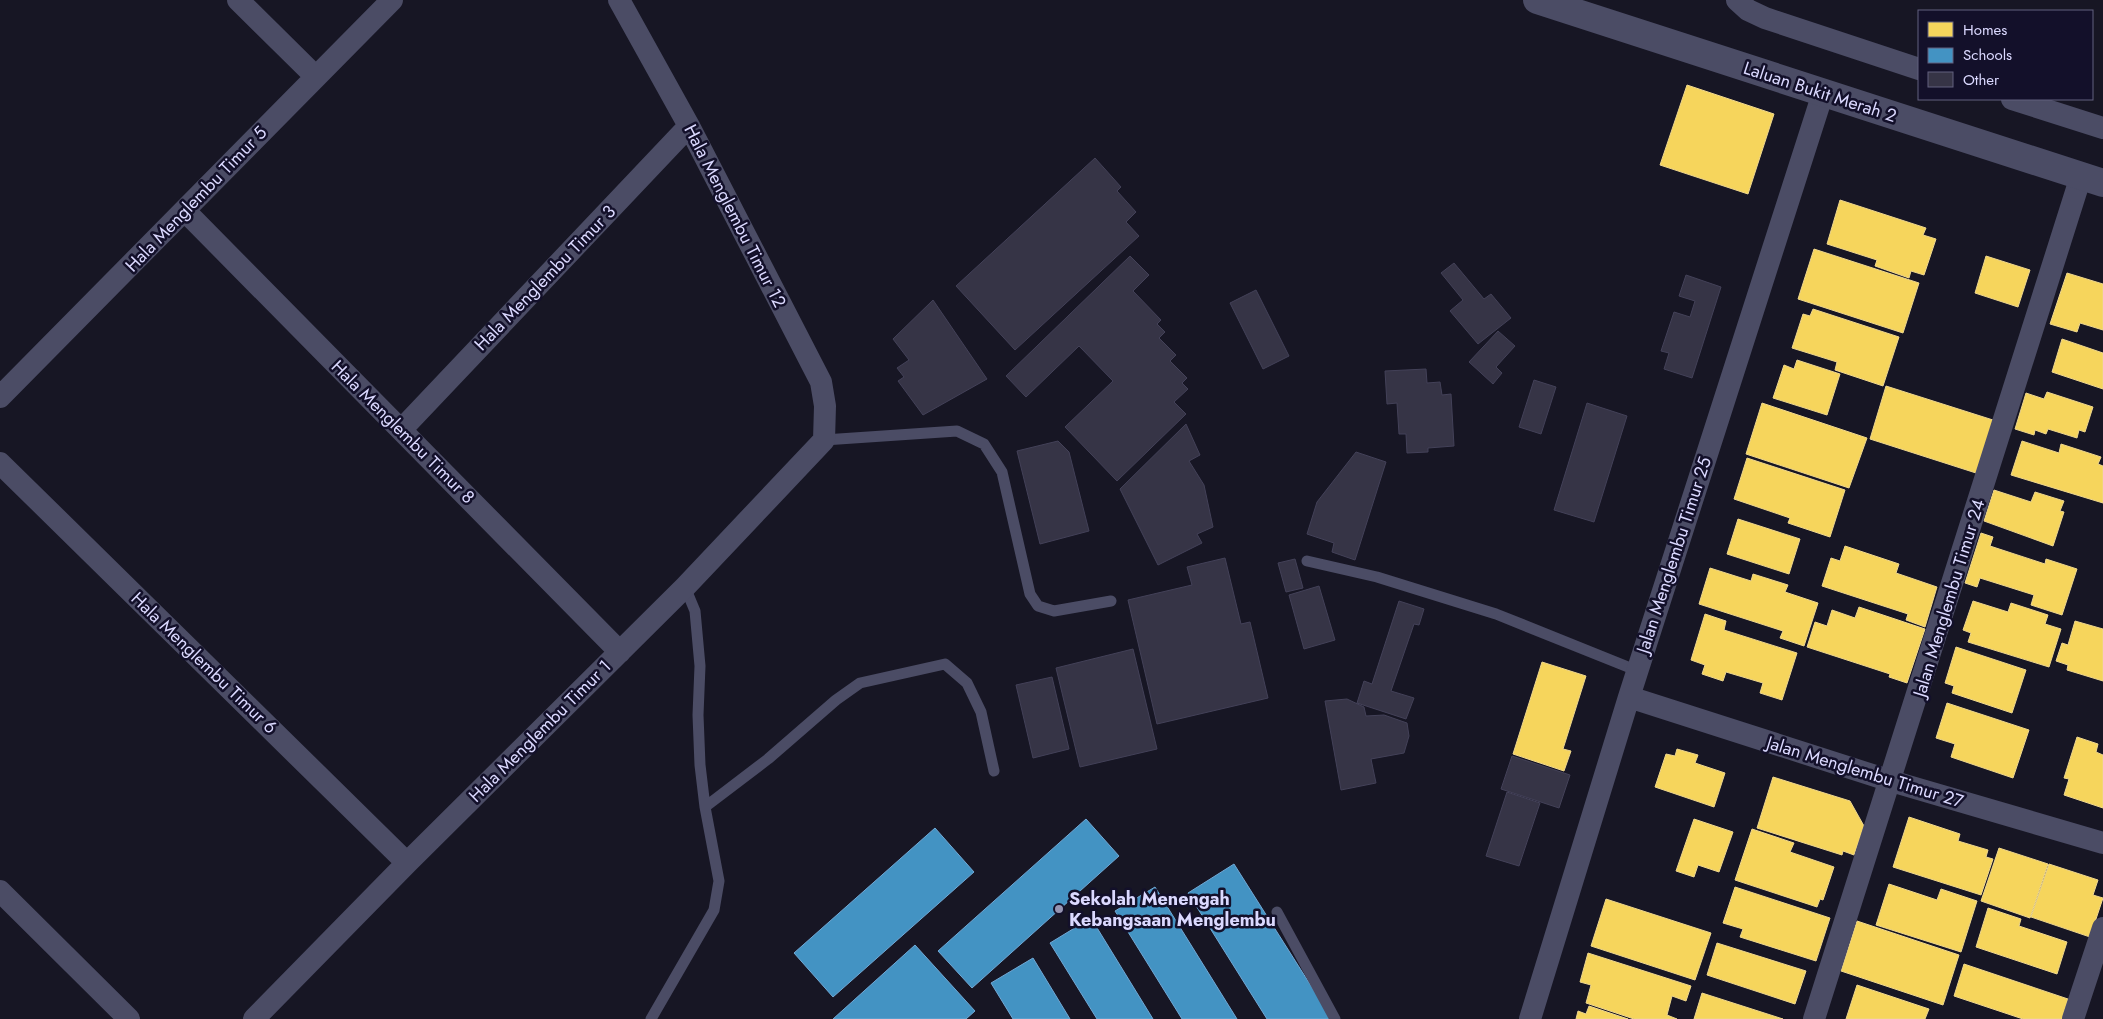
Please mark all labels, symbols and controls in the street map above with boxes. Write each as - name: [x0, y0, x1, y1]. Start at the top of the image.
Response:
- legend: [1918, 10, 2093, 100]
- text: Homes: [1963, 19, 2007, 41]
- text: Schools: [1963, 44, 2012, 66]
- street label: Laluan Bukit Merah 2: [1740, 55, 1900, 129]
- text: Other: [1963, 69, 2000, 91]
- street label: Hala Menglembu Timur 5: [119, 120, 273, 278]
- street label: Hala Menglembu Timur 12: [677, 120, 793, 312]
- street label: Hala Menglembu Timur 3: [468, 199, 622, 357]
- street label: Hala Menglembu Timur 8: [325, 354, 481, 510]
- street label: Jalan Menglembu Timur 25: [1629, 453, 1718, 659]
- street label: Jalan Menglembu Timur 24: [1906, 496, 1991, 702]
- street label: Hala Menglembu Timur 6: [125, 586, 283, 740]
- street label: Hala Menglembu Timur 1: [463, 654, 617, 808]
- street label: Jalan Menglembu Timur 27: [1761, 729, 1967, 814]
- place label: Sekolah Menengah Kebangsaan Menglembu: [1069, 886, 1276, 933]
- marker: Sekolah Menengah Kebangsaan Menglembu: [1053, 903, 1065, 915]

